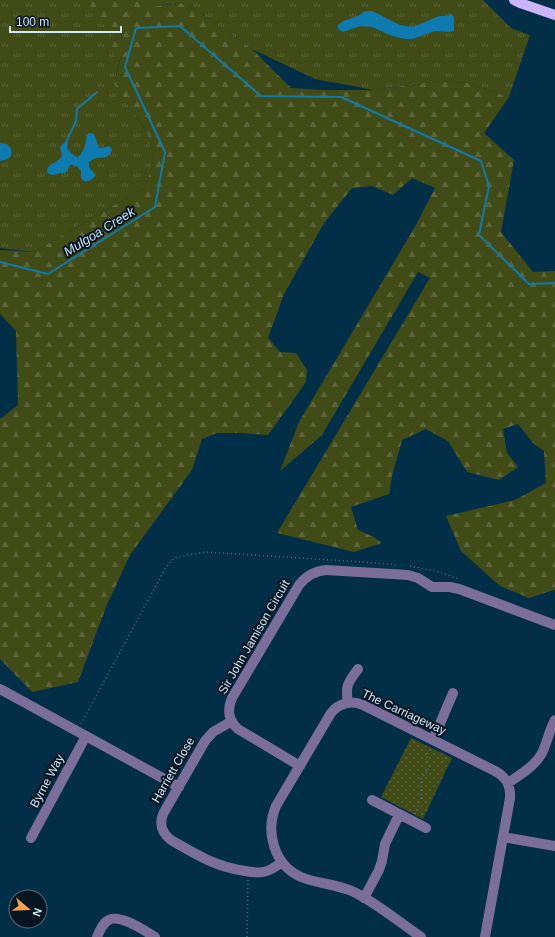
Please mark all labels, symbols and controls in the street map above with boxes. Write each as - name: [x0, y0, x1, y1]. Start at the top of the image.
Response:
- scale bar: [10, 8, 121, 34]
- text: 100 m: [16, 15, 49, 29]
- water label: Mulgoa Creek: [61, 203, 139, 259]
- street label: Sir John Jamison Circuit: [216, 577, 293, 697]
- street label: The Carriageway: [360, 686, 448, 738]
- street label: Harriett Close: [149, 734, 198, 805]
- street label: Byrne Way: [27, 752, 67, 810]
- north arrow: [8, 889, 48, 929]
- text: N: [30, 907, 44, 918]

